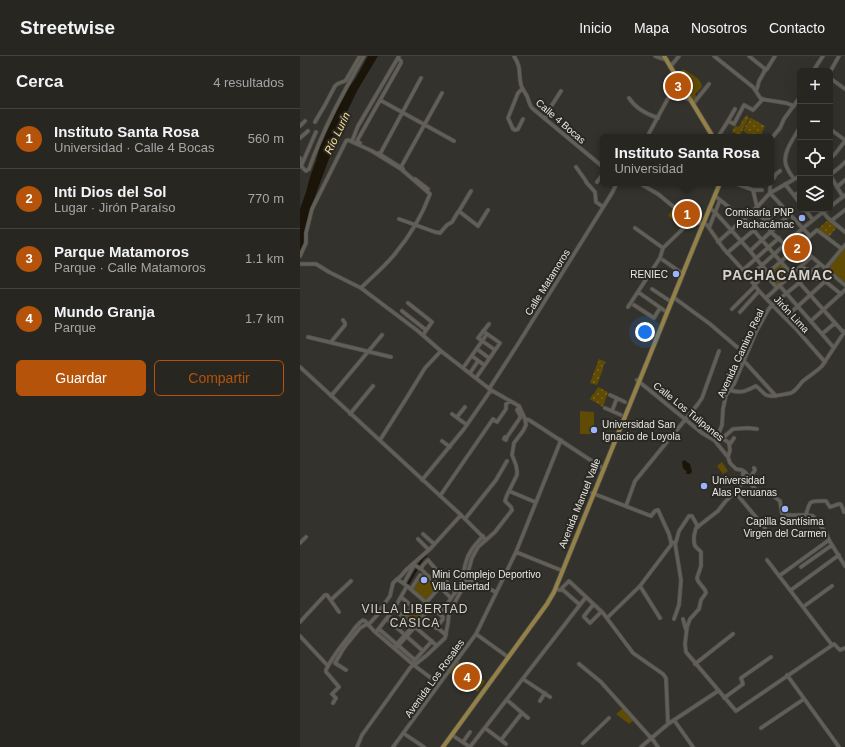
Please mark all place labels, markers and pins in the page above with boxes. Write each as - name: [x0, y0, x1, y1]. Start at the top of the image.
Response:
- pin: 3: [665, 71, 691, 101]
- pin: 1: [674, 199, 700, 229]
- place label: Comisaría PNP Pachacámac: [725, 207, 794, 230]
- marker: Comisaría PNP Pachacámac: [797, 213, 807, 223]
- pin: 2: [784, 233, 810, 263]
- place label: RENIEC: [630, 269, 668, 280]
- marker: RENIEC: [671, 269, 681, 279]
- place label: Universidad San Ignacio de Loyola: [602, 419, 681, 442]
- marker: Universidad San Ignacio de Loyola: [589, 425, 599, 435]
- place label: Universidad Alas Peruanas: [712, 475, 777, 498]
- marker: Universidad Alas Peruanas: [699, 481, 709, 491]
- marker: Capilla Santísima Virgen del Carmen: [780, 504, 790, 514]
- place label: Capilla Santísima Virgen del Carmen: [743, 516, 827, 539]
- place label: Mini Complejo Deportivo Villa Libertad: [432, 569, 541, 592]
- marker: Mini Complejo Deportivo Villa Libertad: [419, 575, 429, 585]
- pin: 4: [454, 662, 480, 692]

